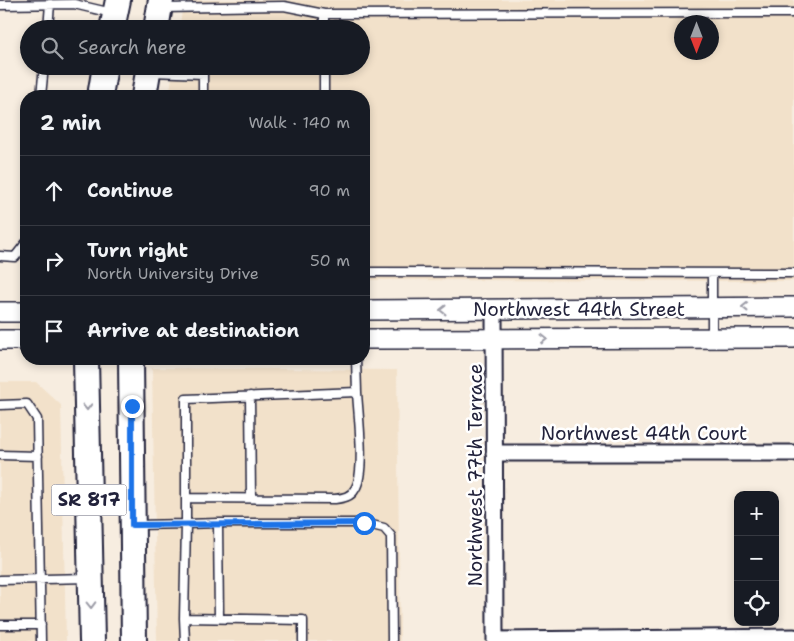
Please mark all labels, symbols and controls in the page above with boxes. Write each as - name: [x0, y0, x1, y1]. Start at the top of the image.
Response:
- north arrow: [674, 15, 719, 60]
- search box: [20, 20, 370, 75]
- icon: search: [38, 34, 66, 62]
- text: Search here: [78, 35, 187, 60]
- text: 2 min: [40, 109, 101, 137]
- text: Walk · 140 m: [248, 112, 350, 133]
- icon: ahead: [40, 177, 68, 205]
- text: Continue: [87, 178, 173, 203]
- text: 90 m: [309, 180, 350, 201]
- text: Turn right: [87, 238, 188, 263]
- icon: right: [40, 247, 68, 275]
- text: 50 m: [310, 250, 350, 271]
- text: North University Drive: [87, 263, 259, 284]
- street label: Northwest 44th Street: [473, 297, 685, 322]
- one-way arrow: [741, 302, 749, 313]
- one-way arrow: [439, 305, 446, 315]
- icon: arrive: [40, 317, 68, 345]
- text: Arrive at destination: [87, 318, 299, 343]
- one-way arrow: [541, 334, 549, 344]
- street label: Northwest 77th Terrace: [463, 363, 488, 587]
- route end: [121, 395, 144, 418]
- one-way arrow: [82, 404, 93, 412]
- street label: Northwest 44th Court: [541, 421, 747, 446]
- road number: SR 817: [52, 484, 126, 516]
- map controls: [734, 491, 779, 626]
- button: +: [734, 491, 779, 536]
- route start: [353, 512, 376, 535]
- button: −: [734, 536, 779, 581]
- button: locate: [734, 581, 779, 626]
- one-way arrow: [86, 602, 96, 609]

